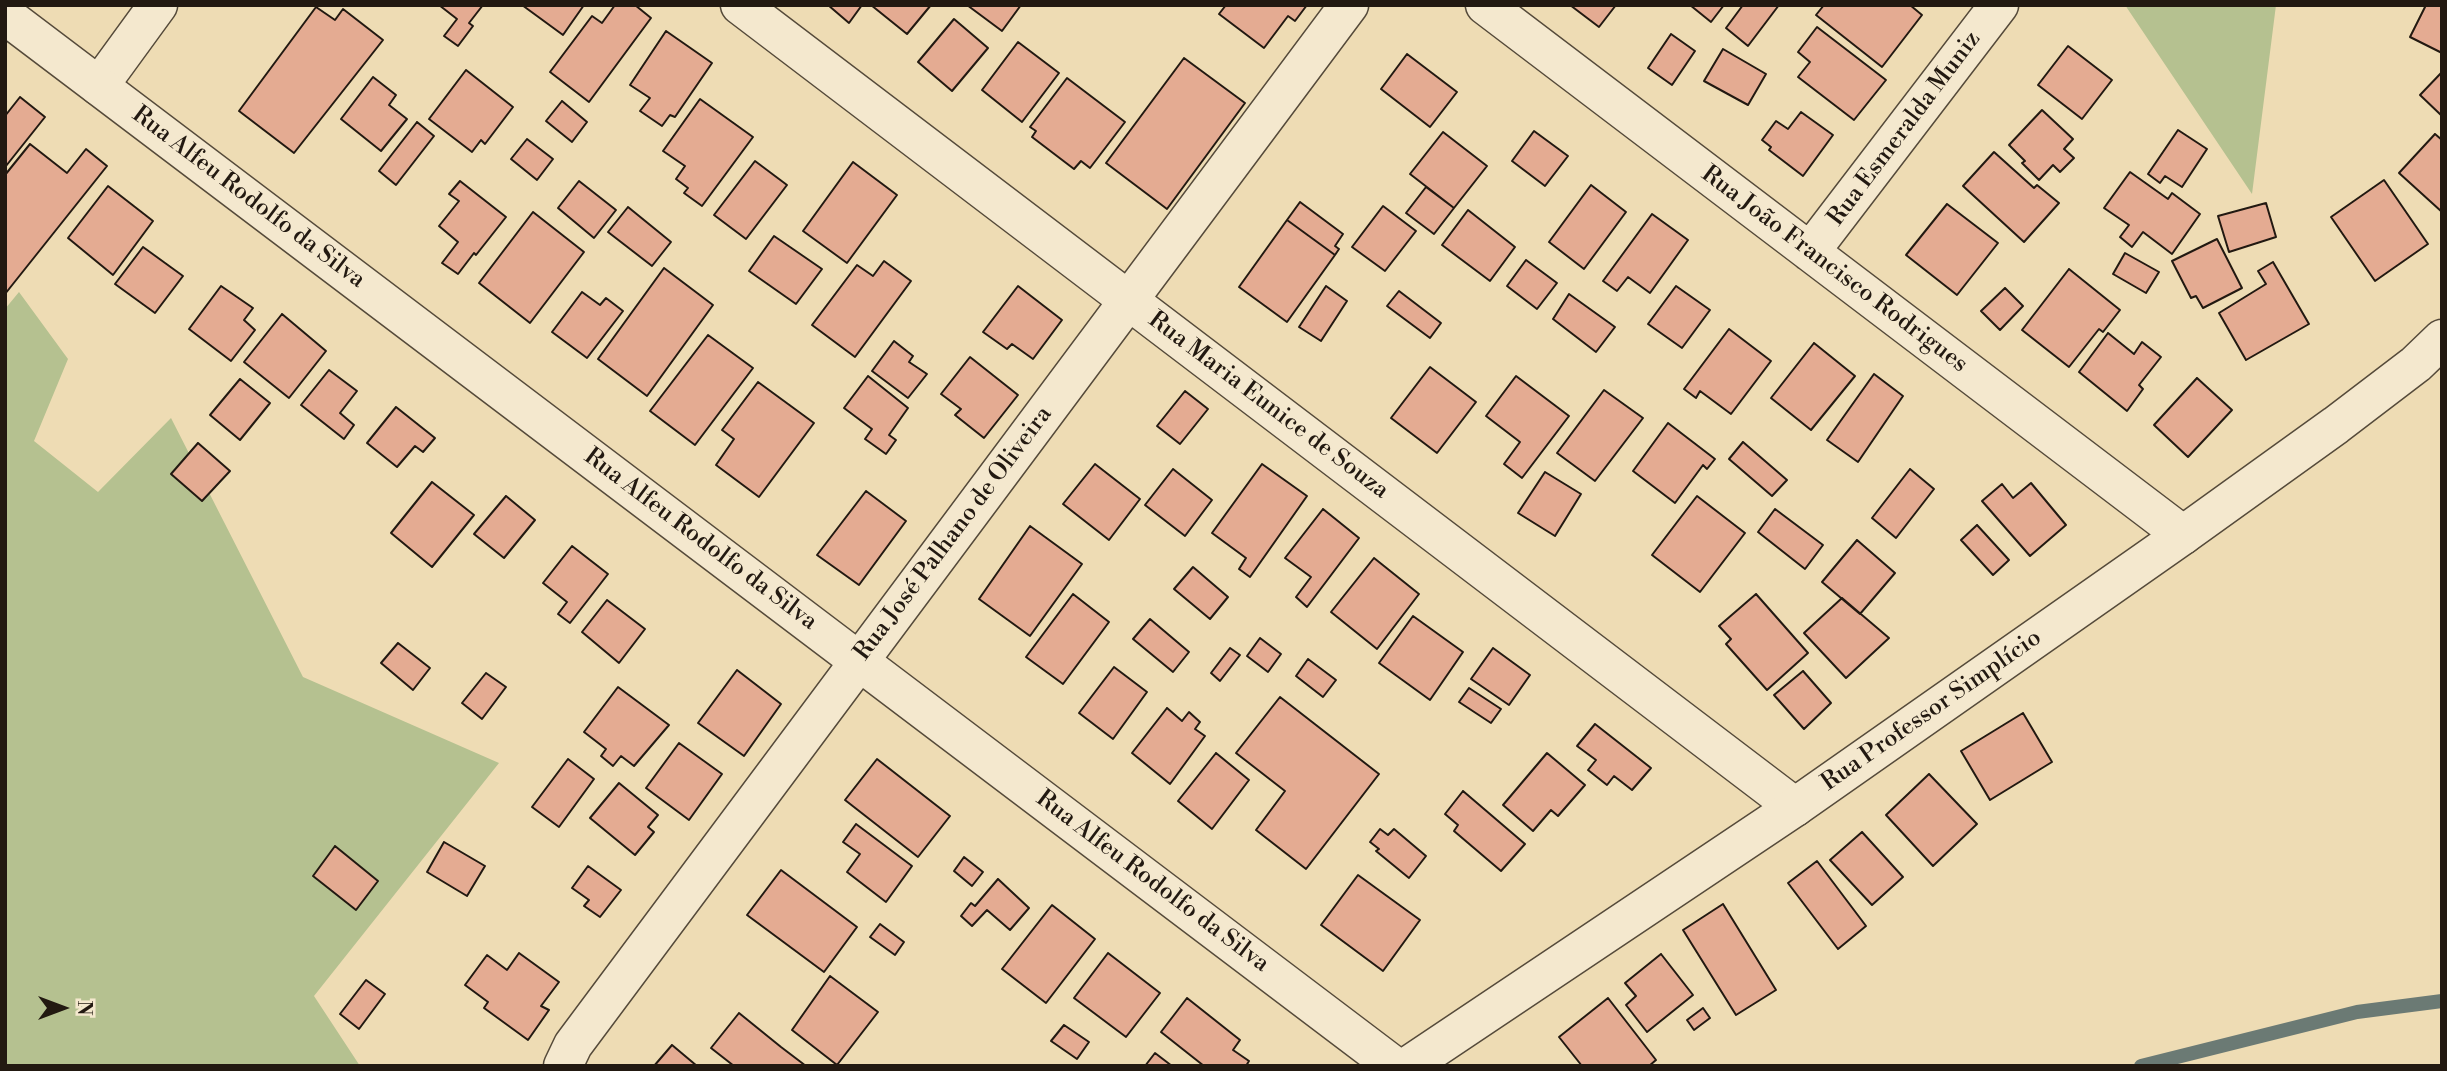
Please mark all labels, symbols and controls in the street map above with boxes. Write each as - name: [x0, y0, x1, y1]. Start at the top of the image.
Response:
- street label: Rua Esmeralda Muniz: [1822, 26, 1988, 232]
- street label: Rua Alfeu Rodolfo da Silva: [126, 101, 370, 295]
- street label: Rua João Francisco Rodrigues: [1695, 160, 1973, 380]
- street label: Rua Maria Eunice de Souza: [1142, 306, 1394, 506]
- street label: Rua José Palhano de Oliveira: [849, 401, 1059, 667]
- street label: Rua Alfeu Rodolfo da Silva: [578, 443, 822, 637]
- street label: Rua Professor Simplício: [1816, 624, 2048, 798]
- street label: Rua Alfeu Rodolfo da Silva: [1030, 785, 1274, 979]
- north arrow: [28, 973, 98, 1043]
- text: N: [72, 1000, 96, 1016]

